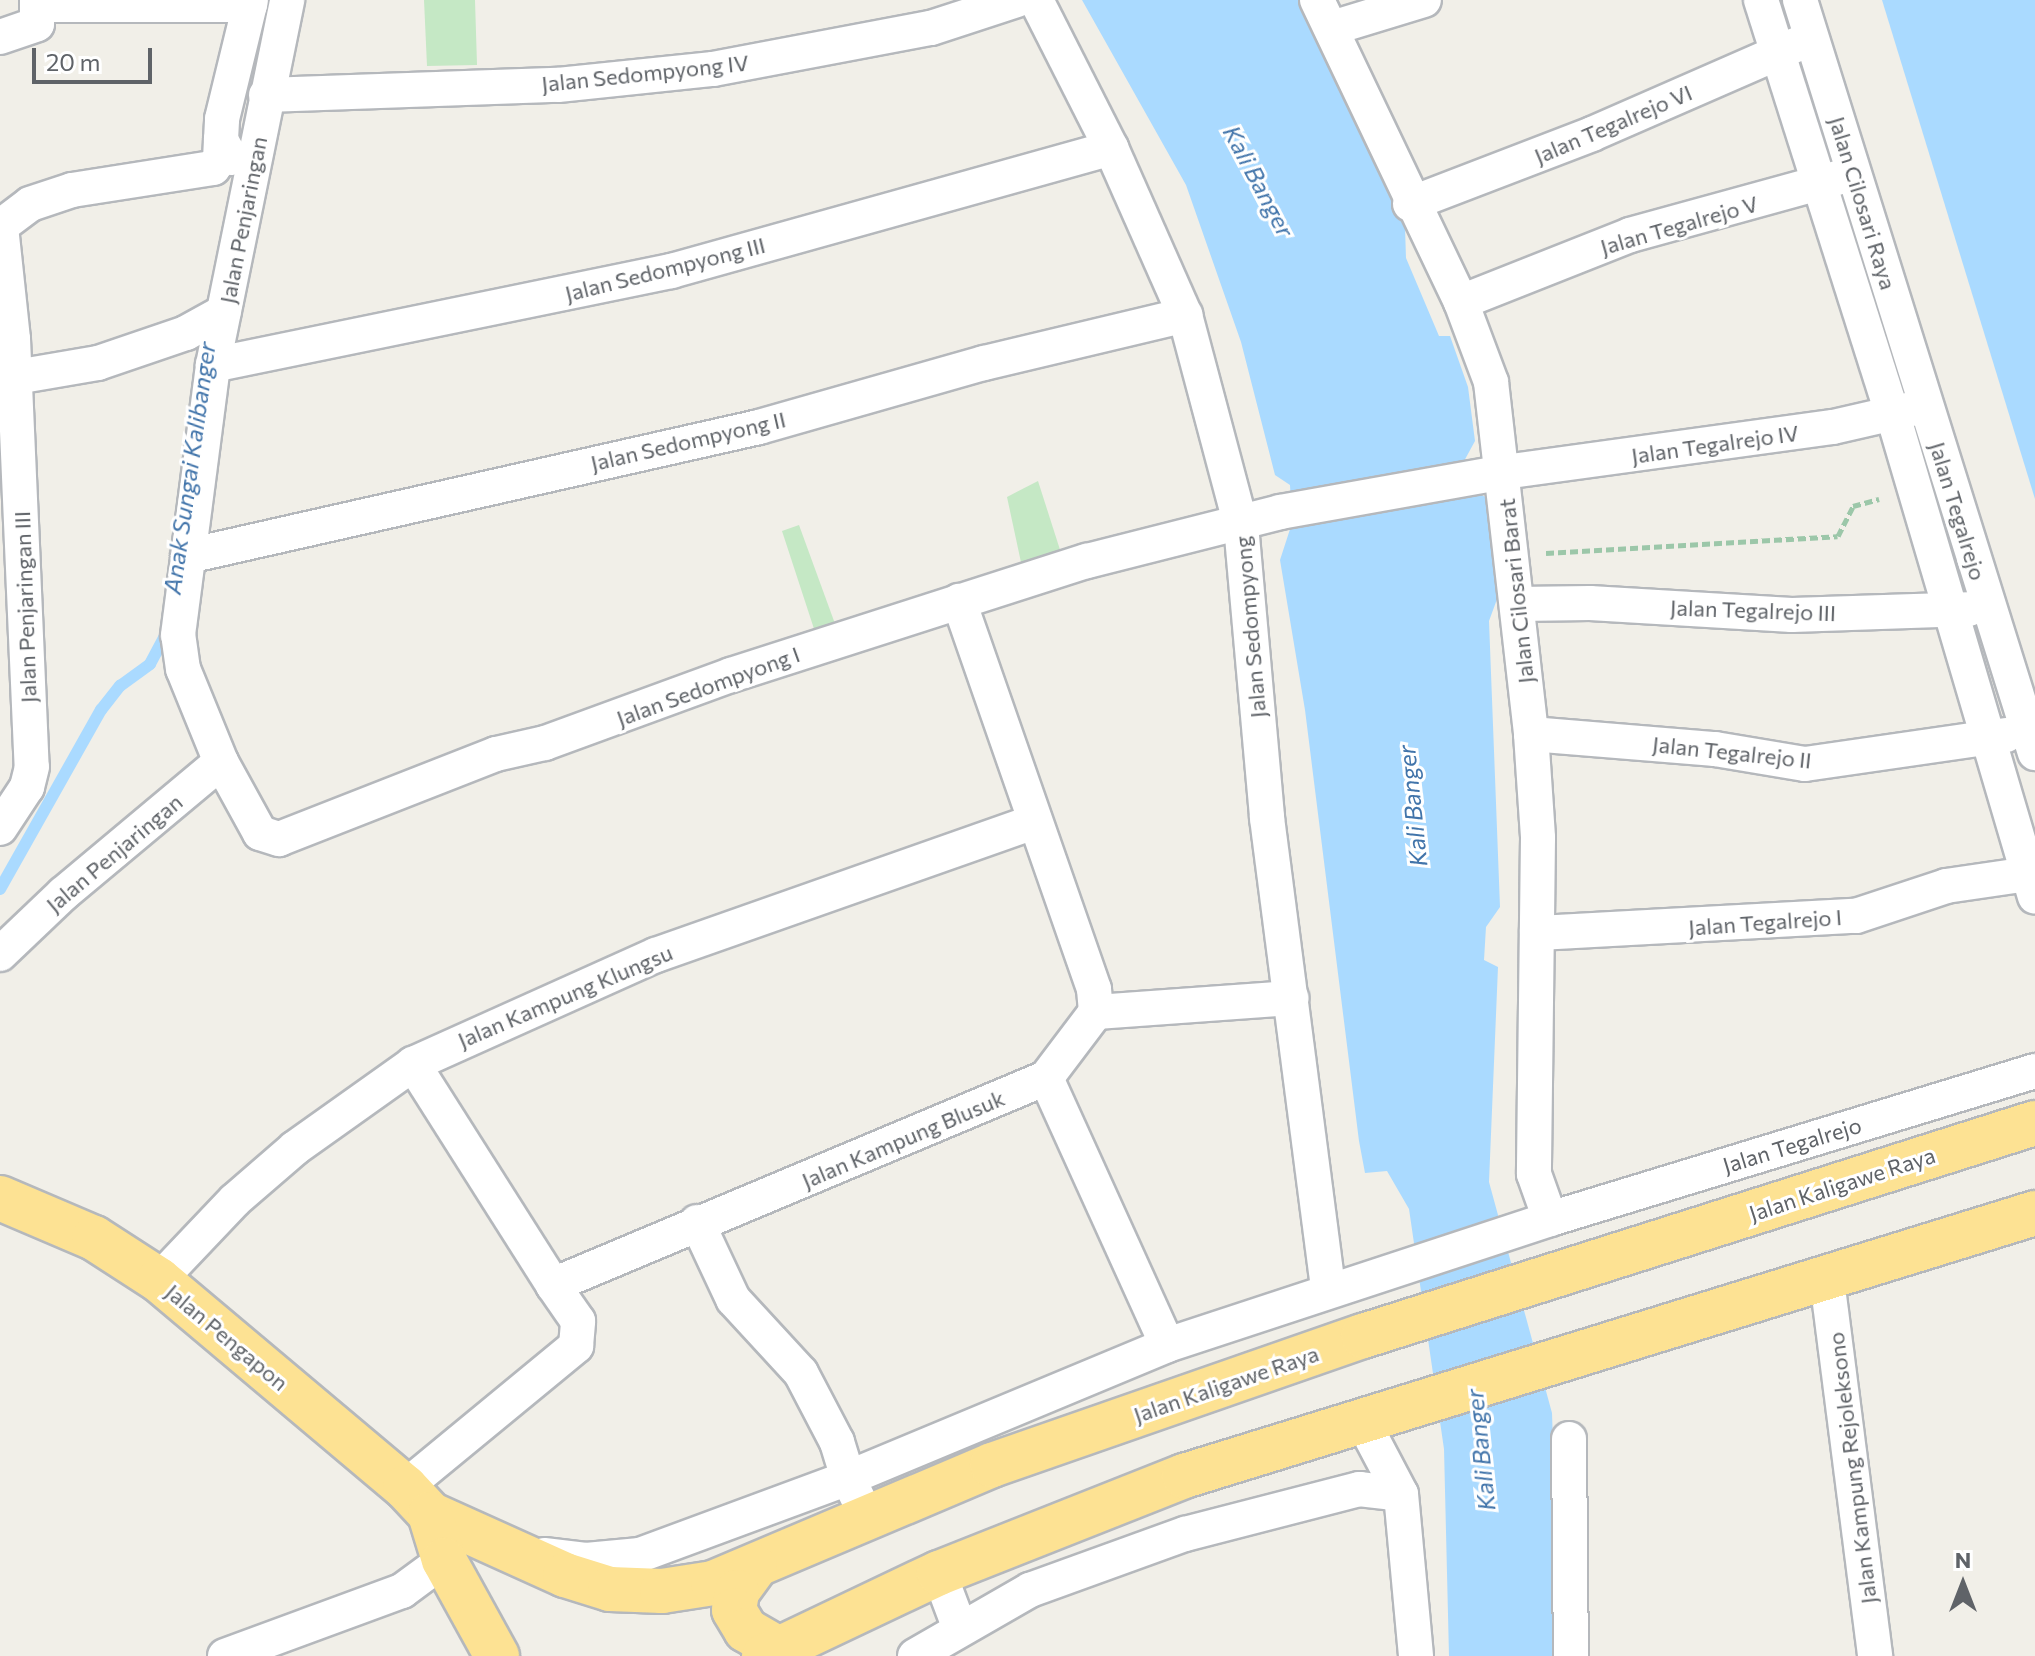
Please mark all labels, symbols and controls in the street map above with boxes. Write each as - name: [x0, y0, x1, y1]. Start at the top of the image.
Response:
- scale bar: [36, 32, 156, 82]
- text: 20 m: [46, 47, 100, 76]
- street label: Jalan Sedompyong IV: [540, 49, 750, 97]
- street label: Jalan Tegalrejo VI: [1530, 79, 1696, 169]
- street label: Jalan Cilosari Raya: [1824, 113, 1902, 293]
- water label: Kali Banger: [1218, 120, 1300, 242]
- street label: Jalan Penjaringan: [214, 134, 272, 306]
- street label: Jalan Tegalrejo V: [1597, 190, 1761, 260]
- street label: Jalan Sedompyong III: [562, 231, 768, 307]
- water label: Anak Sungai Kalibanger: [157, 340, 221, 596]
- street label: Jalan Sedompyong II: [588, 406, 788, 476]
- street label: Jalan Tegalrejo IV: [1630, 419, 1800, 469]
- street label: Jalan Tegalrejo: [1924, 439, 1992, 583]
- street label: Jalan Cilosari Barat: [1493, 497, 1539, 685]
- street label: Jalan Penjaringan III: [8, 511, 42, 703]
- street label: Jalan Sedompyong: [1229, 535, 1271, 719]
- street label: Jalan Tegalrejo III: [1670, 594, 1836, 626]
- street label: Jalan Sedompyong I: [613, 641, 803, 731]
- street label: Jalan Tegalrejo II: [1651, 731, 1813, 773]
- water label: Kali Banger: [1391, 744, 1433, 868]
- street label: Jalan Penjaringan: [41, 788, 187, 918]
- street label: Jalan Tegalrejo I: [1687, 903, 1843, 941]
- street label: Jalan Kampung Klungsu: [454, 939, 676, 1053]
- street label: Jalan Kampung Blusuk: [798, 1084, 1008, 1194]
- street label: Jalan Tegalrejo: [1720, 1111, 1864, 1179]
- street label: Jalan Kaligawe Raya: [1746, 1141, 1938, 1227]
- street label: Jalan Pengapon: [160, 1278, 294, 1396]
- street label: Jalan Kampung Rejoleksono: [1822, 1331, 1882, 1605]
- street label: Jalan Kaligawe Raya: [1130, 1340, 1322, 1428]
- water label: Kali Banger: [1459, 1388, 1501, 1512]
- north arrow: [1923, 1544, 2003, 1624]
- text: N: [1955, 1546, 1971, 1573]

